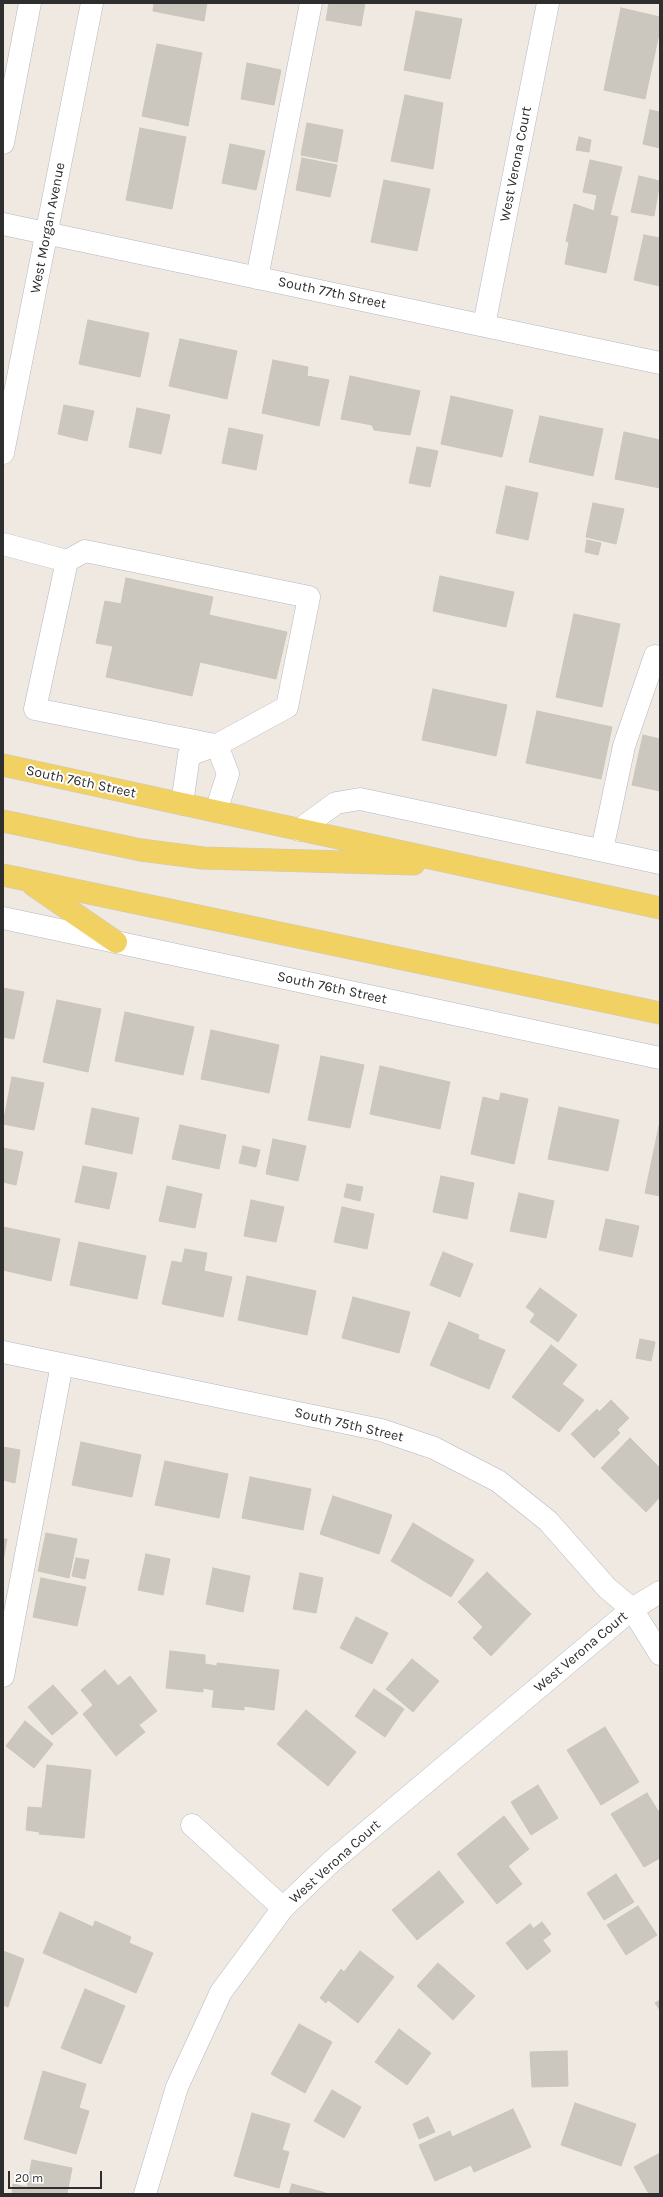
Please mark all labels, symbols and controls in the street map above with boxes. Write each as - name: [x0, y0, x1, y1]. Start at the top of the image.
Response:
- street label: West Verona Court: [497, 105, 535, 223]
- street label: West Morgan Avenue: [27, 161, 69, 295]
- street label: South 77th Street: [276, 273, 388, 313]
- street label: South 76th Street: [25, 762, 137, 802]
- street label: South 76th Street: [276, 968, 388, 1008]
- street label: South 75th Street: [293, 1404, 405, 1446]
- street label: West Verona Court: [531, 1608, 631, 1696]
- street label: West Verona Court: [286, 1817, 384, 1907]
- scale bar: [10, 2163, 104, 2189]
- text: 20 m: [15, 2171, 43, 2185]

